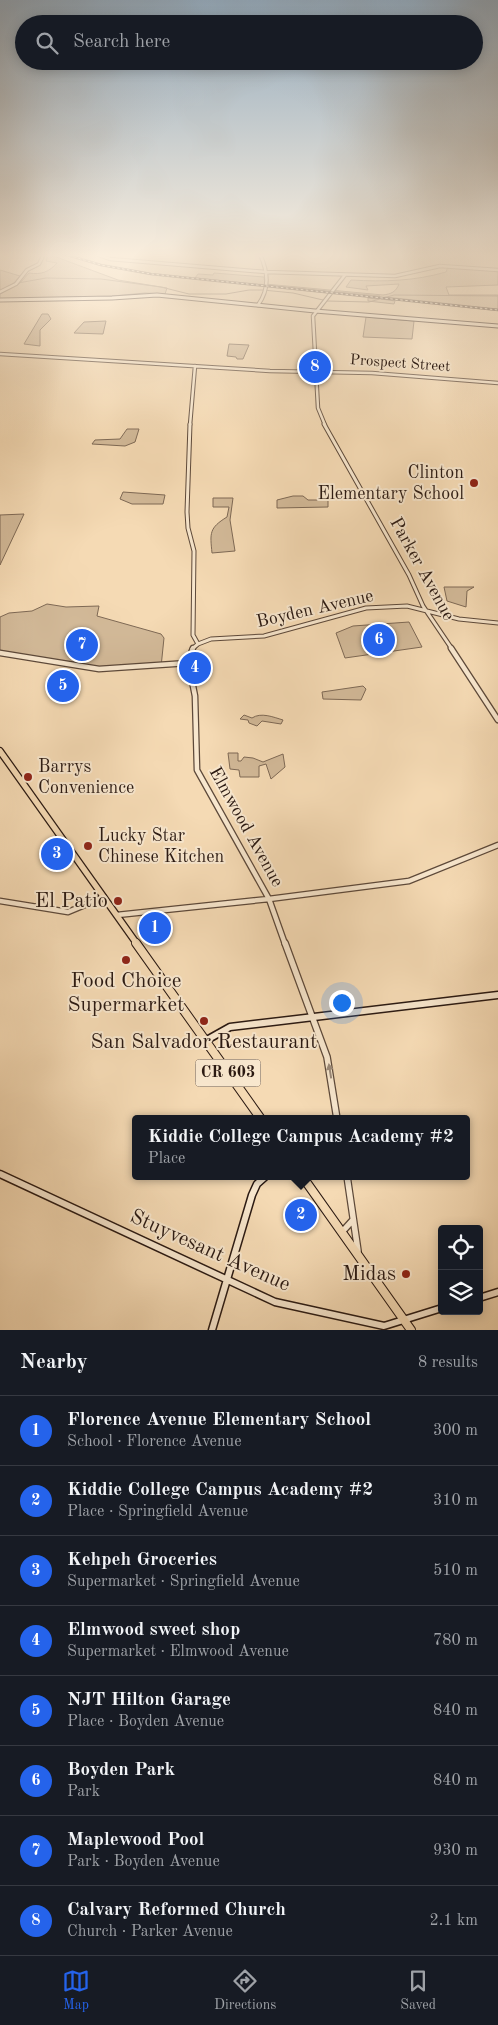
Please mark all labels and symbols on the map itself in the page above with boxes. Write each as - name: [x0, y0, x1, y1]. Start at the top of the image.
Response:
- pin: 8: [299, 348, 331, 386]
- street label: Prospect Street: [349, 353, 451, 375]
- place label: Clinton Elementary School: [317, 464, 464, 503]
- marker: Clinton Elementary School: [468, 477, 480, 489]
- street label: Parker Avenue: [386, 514, 458, 624]
- street label: Boyden Avenue: [255, 587, 375, 631]
- pin: 6: [363, 621, 395, 659]
- pin: 7: [66, 626, 98, 664]
- pin: 4: [179, 649, 211, 687]
- pin: 5: [47, 667, 79, 705]
- place label: Barrys Convenience: [38, 758, 134, 797]
- street label: Elmwood Avenue: [206, 764, 286, 890]
- marker: Barrys Convenience: [22, 771, 34, 783]
- place label: Lucky Star Chinese Kitchen: [98, 827, 225, 866]
- pin: 3: [41, 835, 73, 873]
- marker: Lucky Star Chinese Kitchen: [82, 840, 94, 852]
- place label: El Patio: [35, 891, 108, 912]
- marker: El Patio: [112, 895, 124, 907]
- pin: 1: [139, 909, 171, 947]
- marker: Food Choice Supermarket: [120, 954, 132, 966]
- place label: Food Choice Supermarket: [68, 971, 184, 1016]
- your location: [329, 990, 355, 1016]
- marker: San Salvador Restaurant: [198, 1015, 210, 1027]
- place label: San Salvador Restaurant: [91, 1032, 317, 1053]
- road number: CR 603: [196, 1060, 260, 1086]
- one-way arrow: [325, 1062, 333, 1078]
- pin: 2: [285, 1196, 317, 1234]
- street label: Stuyvesant Avenue: [127, 1206, 293, 1296]
- place label: Midas: [342, 1264, 396, 1285]
- marker: Midas: [400, 1268, 412, 1280]

